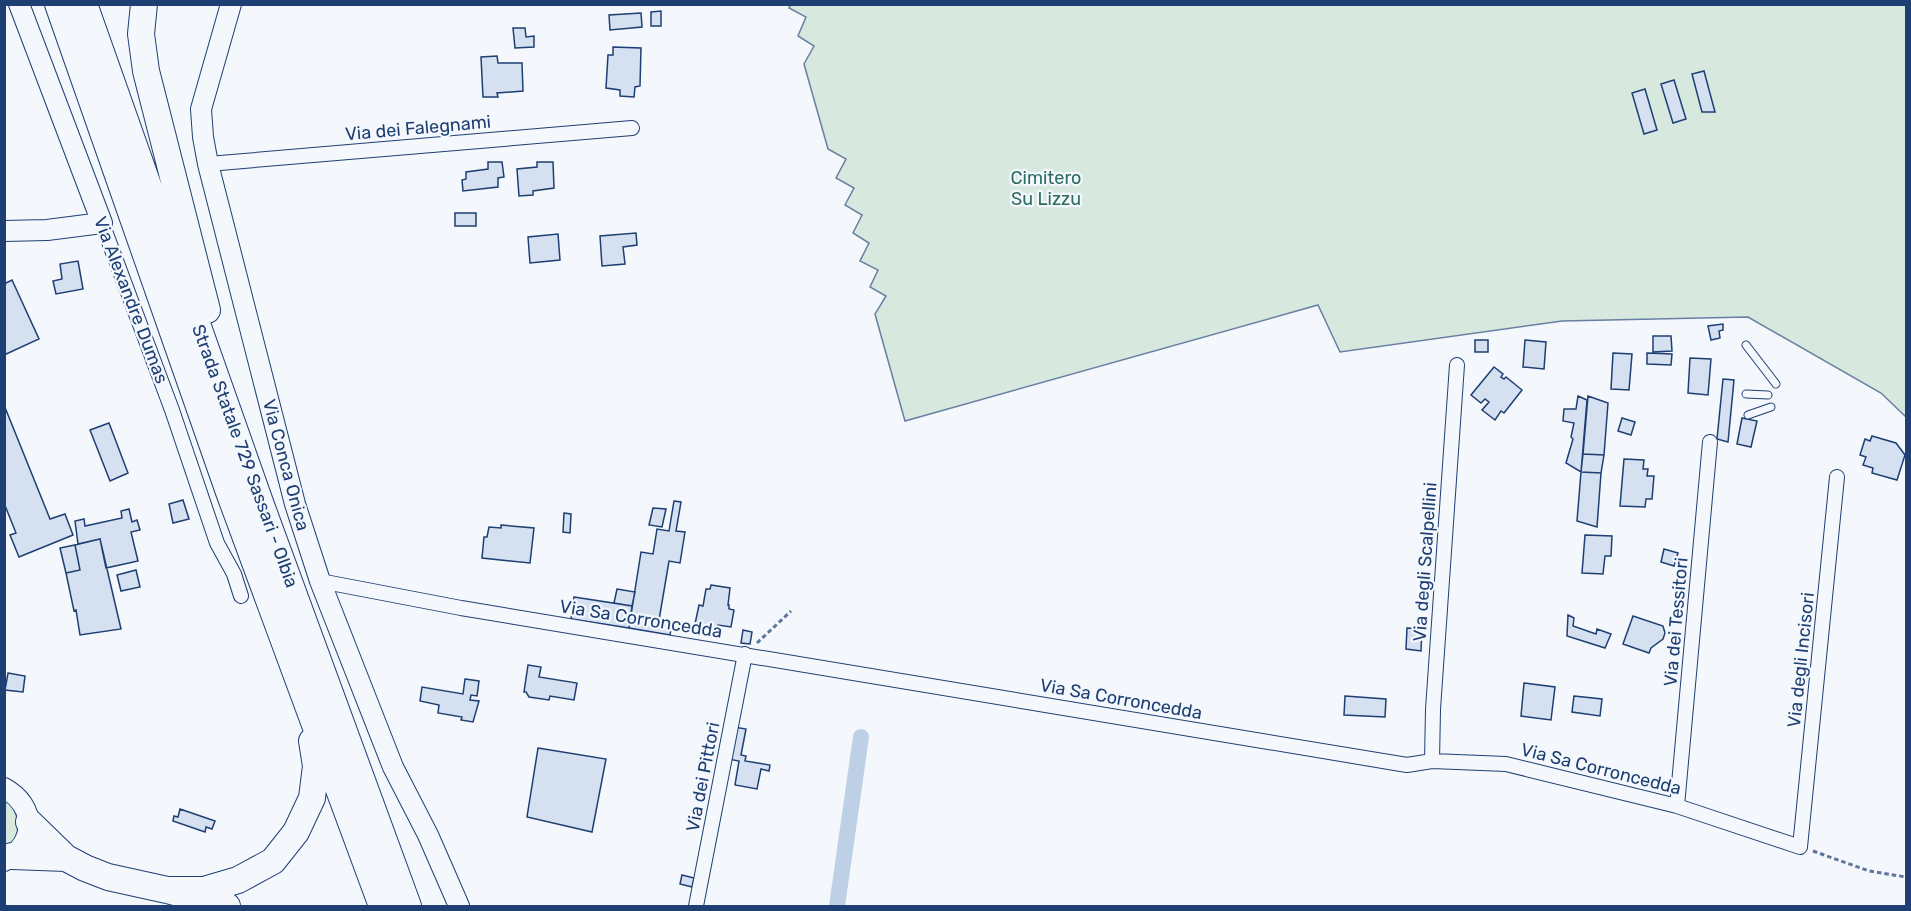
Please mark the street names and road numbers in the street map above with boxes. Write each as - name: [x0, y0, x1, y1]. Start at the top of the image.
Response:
- street label: Via dei Falegnami: [344, 111, 492, 145]
- street label: Via Alexandre Dumas: [89, 213, 173, 387]
- street label: Strada Statale 729 Sassari - Olbia: [187, 321, 303, 591]
- street label: Via Conca Onica: [258, 397, 314, 533]
- street label: Via degli Scalpellini: [1408, 482, 1442, 642]
- street label: Via dei Tessitori: [1659, 556, 1693, 688]
- street label: Via degli Incisori: [1783, 591, 1819, 729]
- street label: Via Sa Corroncedda: [558, 595, 724, 643]
- street label: Via Sa Corroncedda: [1038, 674, 1204, 724]
- street label: Via dei Pittori: [682, 720, 724, 834]
- street label: Via Sa Corroncedda: [1519, 738, 1683, 800]

